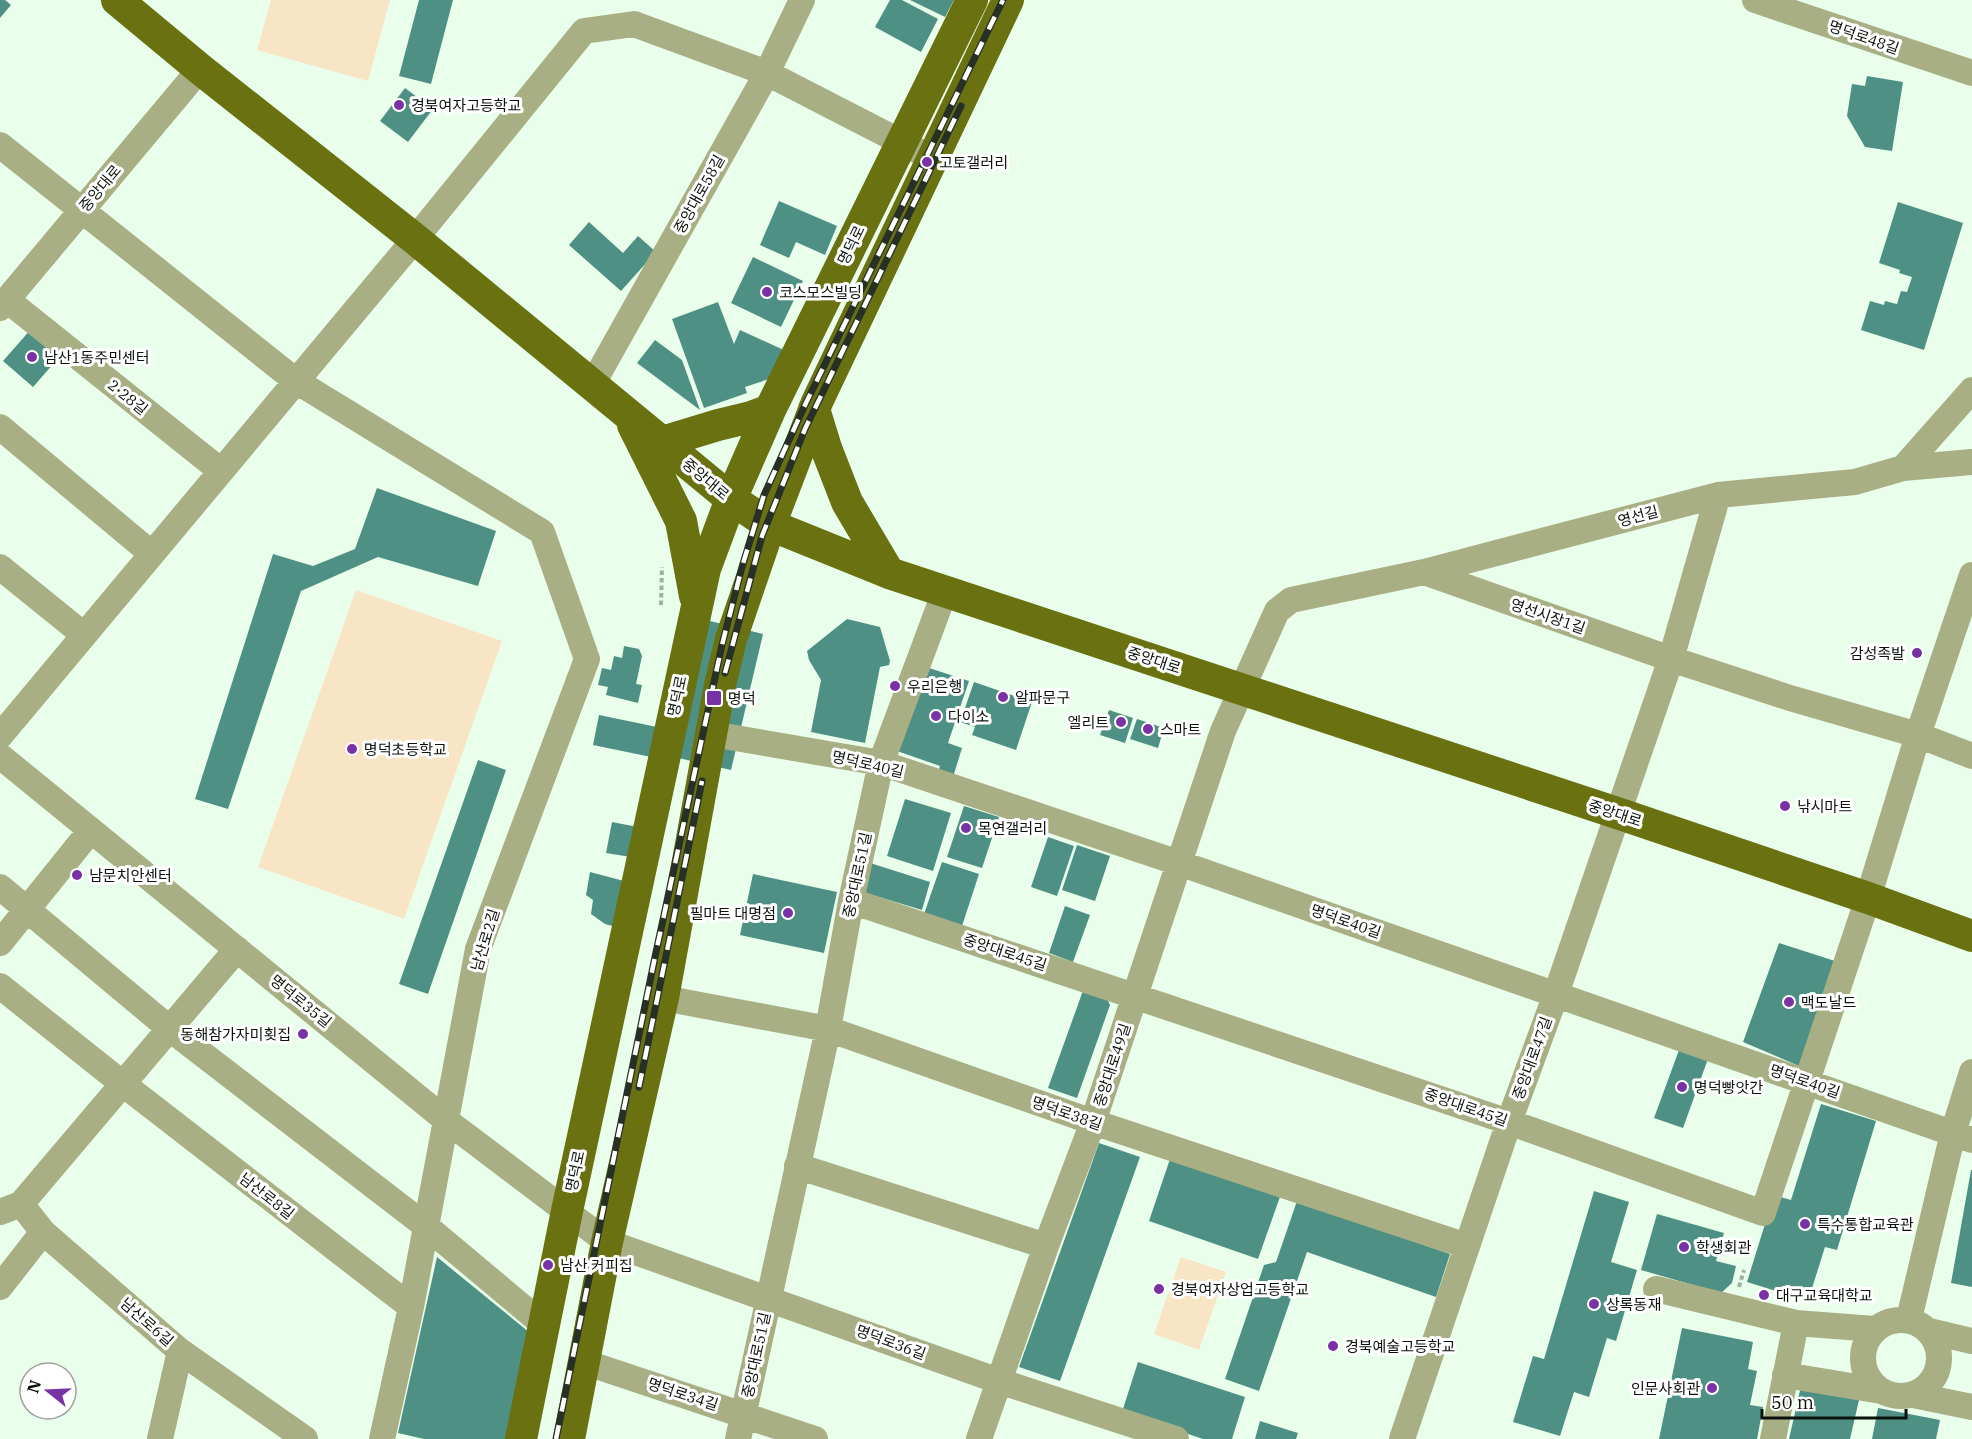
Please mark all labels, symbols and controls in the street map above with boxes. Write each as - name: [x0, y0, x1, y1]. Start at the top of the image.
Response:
- street label: 명덕로48길: [1826, 16, 1902, 58]
- place label: 경북여자고등학교: [411, 96, 521, 115]
- marker: 경북여자고등학교: [392, 98, 406, 112]
- street label: 중앙대로58길: [670, 151, 728, 237]
- place label: 고토갤러리: [939, 153, 1008, 172]
- marker: 고토갤러리: [920, 155, 934, 169]
- street label: 중앙대로: [75, 161, 125, 215]
- street label: 명덕로: [833, 222, 869, 268]
- place label: 코스모스빌딩: [779, 283, 862, 302]
- marker: 코스모스빌딩: [760, 285, 774, 299]
- place label: 남산1동주민센터: [44, 348, 150, 367]
- marker: 남산1동주민센터: [25, 350, 39, 364]
- street label: 2·28길: [104, 375, 152, 419]
- street label: 중앙대로: [679, 454, 733, 504]
- street label: 영선길: [1616, 501, 1660, 531]
- street label: 영선시장1길: [1508, 594, 1588, 638]
- street label: 중앙대로: [1125, 642, 1183, 678]
- place label: 감성족발: [1850, 644, 1905, 663]
- marker: 감성족발: [1910, 646, 1924, 660]
- street label: 명덕로: [663, 674, 691, 718]
- place label: 우리은행: [907, 677, 962, 696]
- marker: 우리은행: [888, 679, 902, 693]
- place label: 알파문구: [1015, 688, 1070, 707]
- marker: 명덕: [705, 689, 723, 707]
- place label: 명덕: [728, 689, 756, 708]
- marker: 알파문구: [996, 690, 1010, 704]
- place label: 다이소: [948, 707, 990, 726]
- marker: 다이소: [929, 709, 943, 723]
- place label: 엘리트: [1068, 713, 1109, 732]
- marker: 엘리트: [1114, 715, 1128, 729]
- place label: 스마트: [1160, 720, 1202, 739]
- marker: 스마트: [1141, 722, 1155, 736]
- place label: 명덕초등학교: [364, 740, 447, 759]
- marker: 명덕초등학교: [345, 742, 359, 756]
- street label: 명덕로40길: [830, 747, 906, 781]
- street label: 중앙대로: [1586, 795, 1644, 831]
- place label: 낚시마트: [1797, 797, 1852, 816]
- marker: 낚시마트: [1778, 799, 1792, 813]
- place label: 목연갤러리: [978, 819, 1047, 838]
- marker: 목연갤러리: [959, 821, 973, 835]
- street label: 중앙대로51길: [839, 830, 875, 920]
- place label: 남문치안센터: [89, 866, 172, 885]
- marker: 남문치안센터: [70, 868, 84, 882]
- street label: 명덕로40길: [1308, 900, 1384, 942]
- place label: 필마트 대명점: [690, 904, 776, 923]
- marker: 필마트 대명점: [781, 906, 795, 920]
- street label: 남산로2길: [467, 907, 503, 973]
- street label: 중앙대로45길: [961, 930, 1049, 974]
- street label: 명덕로35길: [267, 971, 335, 1031]
- place label: 맥도날드: [1801, 993, 1856, 1012]
- marker: 맥도날드: [1782, 995, 1796, 1009]
- street label: 중앙대로47길: [1508, 1014, 1556, 1102]
- street label: 중앙대로49길: [1090, 1021, 1134, 1109]
- place label: 동해참가자미횟집: [181, 1025, 291, 1044]
- marker: 동해참가자미횟집: [296, 1027, 310, 1041]
- street label: 명덕로40길: [1767, 1060, 1843, 1102]
- place label: 명덕빵앗간: [1694, 1078, 1763, 1097]
- marker: 명덕빵앗간: [1675, 1080, 1689, 1094]
- street label: 중앙대로45길: [1422, 1084, 1510, 1130]
- street label: 명덕로38길: [1029, 1092, 1105, 1134]
- street label: 명덕로: [561, 1149, 589, 1193]
- street label: 남산로8길: [236, 1169, 298, 1223]
- place label: 특수통합교육관: [1817, 1215, 1914, 1234]
- marker: 특수통합교육관: [1798, 1217, 1812, 1231]
- place label: 학생회관: [1696, 1238, 1751, 1257]
- marker: 학생회관: [1677, 1240, 1691, 1254]
- place label: 남산 커피집: [560, 1256, 632, 1275]
- marker: 남산 커피집: [541, 1258, 555, 1272]
- place label: 경북여자상업고등학교: [1171, 1280, 1309, 1299]
- marker: 경북여자상업고등학교: [1152, 1282, 1166, 1296]
- place label: 대구교육대학교: [1776, 1286, 1873, 1305]
- marker: 대구교육대학교: [1757, 1288, 1771, 1302]
- street label: 남산로6길: [117, 1294, 177, 1350]
- place label: 상록동재: [1606, 1295, 1661, 1314]
- marker: 상록동재: [1587, 1297, 1601, 1311]
- street label: 중앙대로51길: [738, 1310, 774, 1400]
- street label: 명덕로36길: [853, 1321, 929, 1363]
- place label: 경북예술고등학교: [1345, 1337, 1455, 1356]
- marker: 경북예술고등학교: [1326, 1339, 1340, 1353]
- north arrow: [18, 1361, 78, 1421]
- street label: 명덕로34길: [645, 1374, 721, 1414]
- text: N: [22, 1377, 45, 1395]
- place label: 인문사회관: [1631, 1379, 1700, 1398]
- marker: 인문사회관: [1705, 1381, 1719, 1395]
- scale bar: [1762, 1382, 1906, 1420]
- text: 50 m: [1771, 1391, 1814, 1414]

